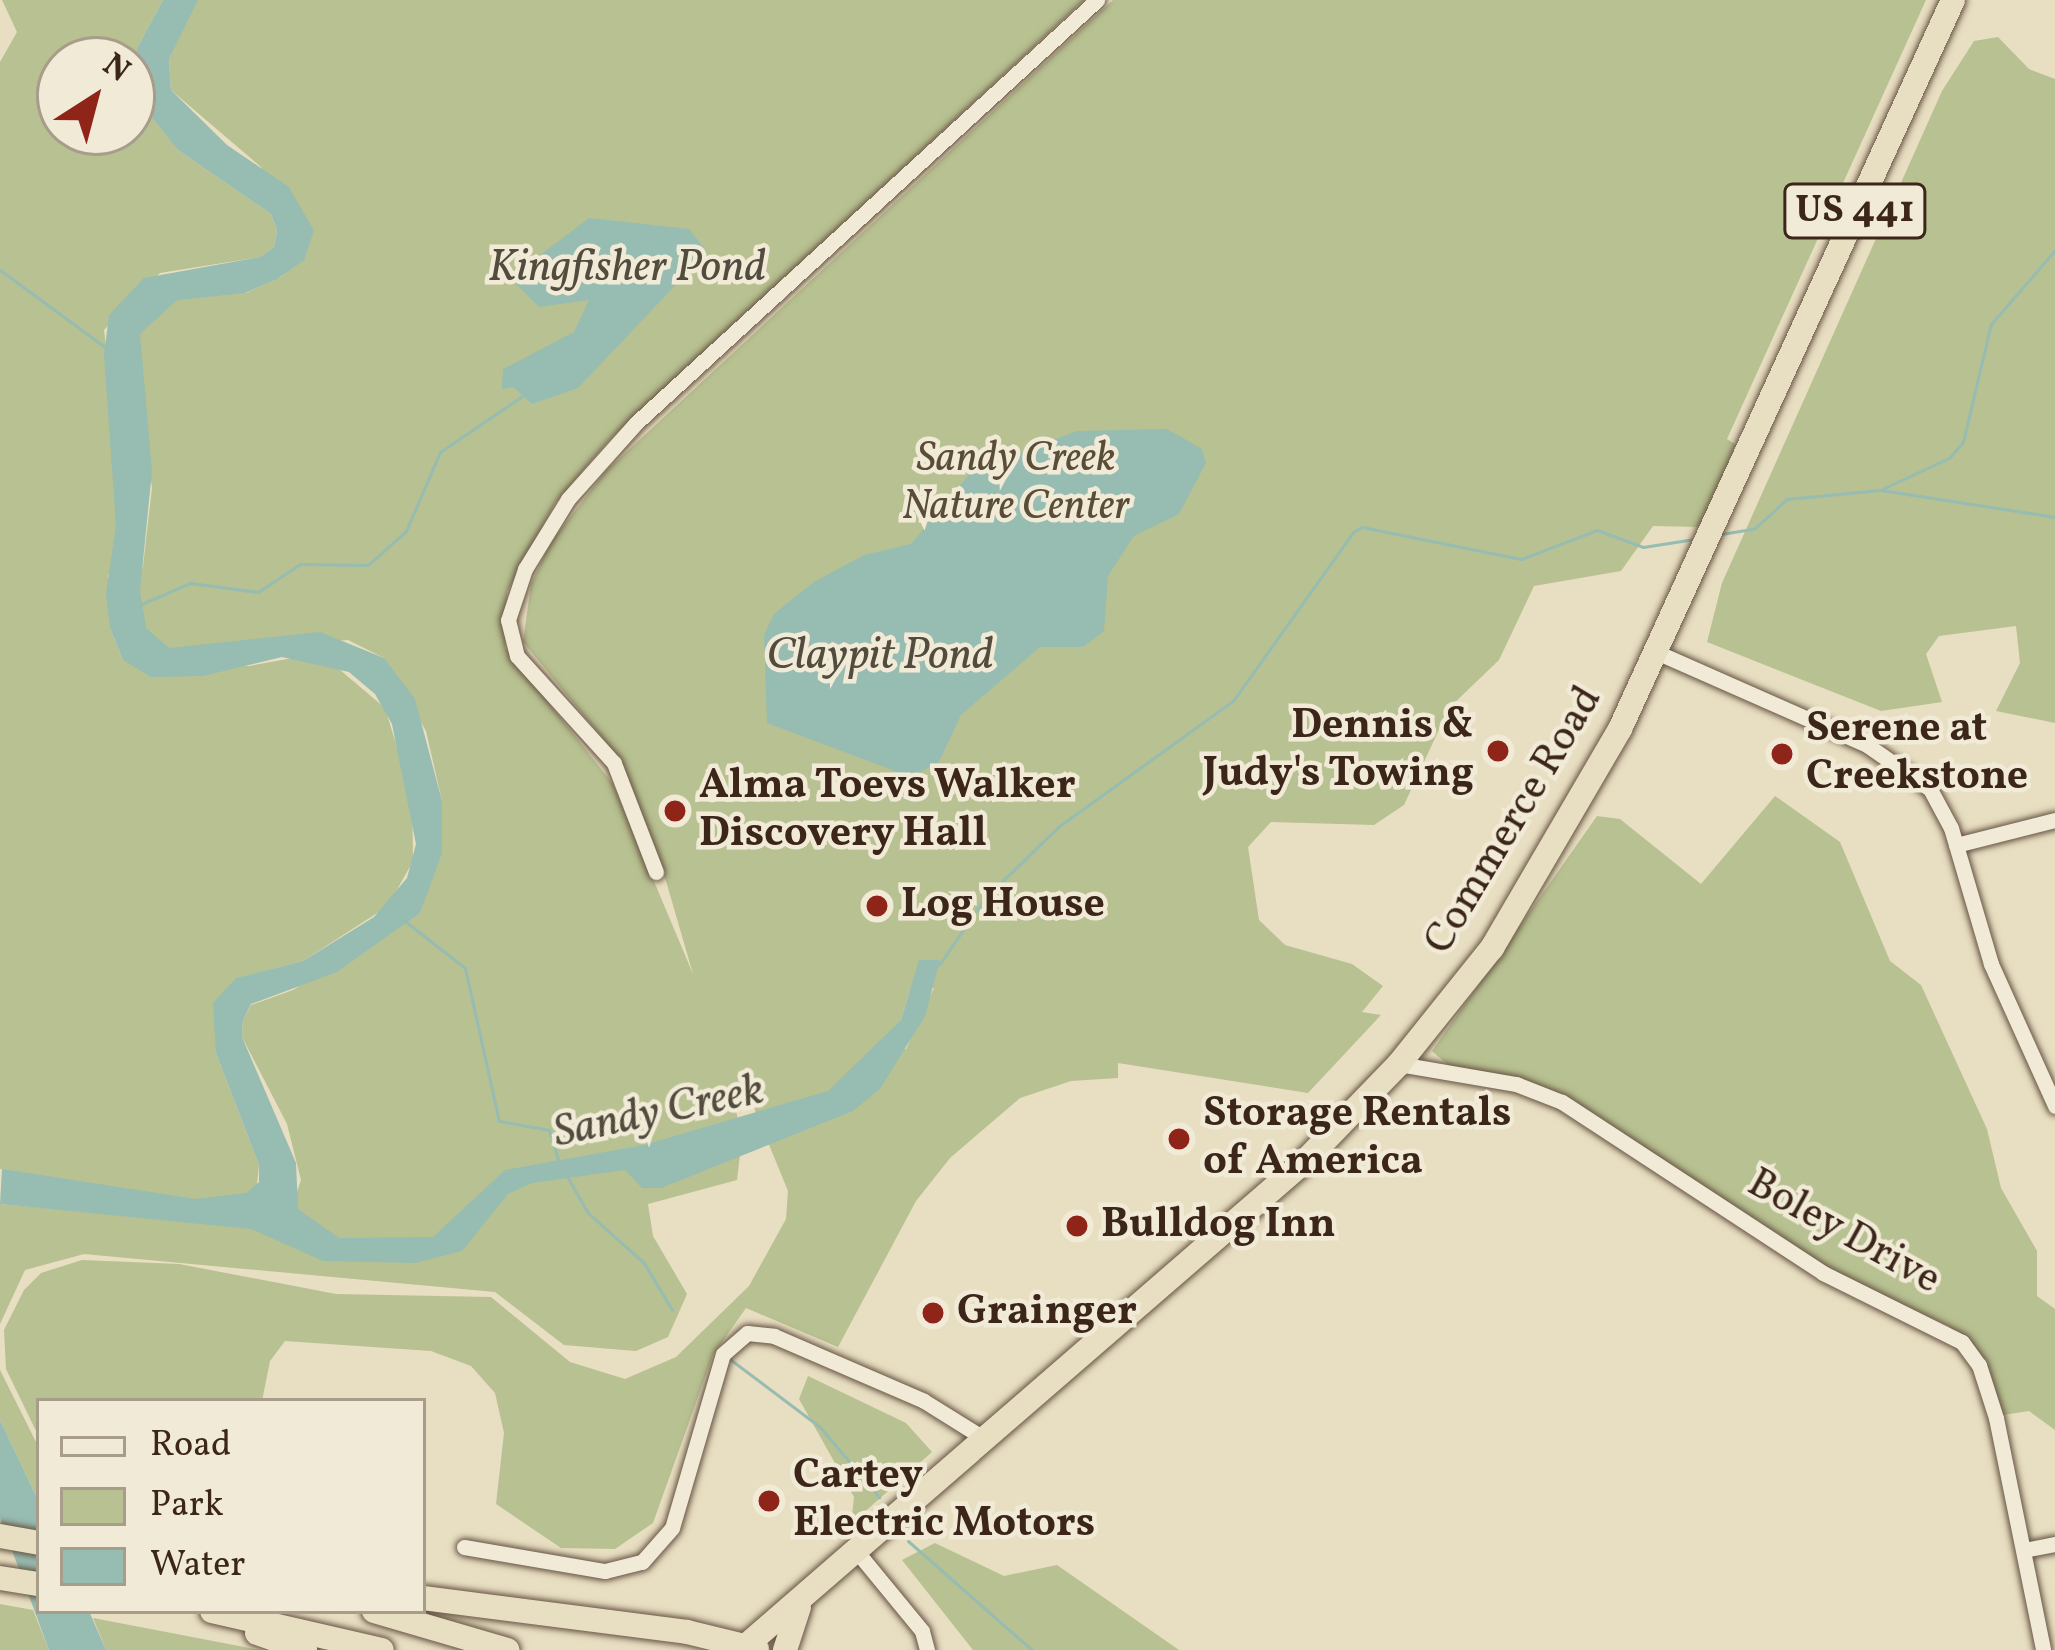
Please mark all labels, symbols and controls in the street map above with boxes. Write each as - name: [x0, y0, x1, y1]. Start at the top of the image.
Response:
- north arrow: [36, 36, 156, 156]
- text: N: [92, 44, 139, 95]
- road number: US 441: [1783, 178, 1927, 244]
- water label: Kingfisher Pond: [488, 242, 766, 296]
- park label: Sandy Creek Nature Center: [902, 435, 1130, 534]
- water label: Claypit Pond: [766, 630, 994, 684]
- street label: Commerce Road: [1415, 678, 1615, 964]
- place label: Dennis & Judy's Towing: [1202, 702, 1474, 801]
- place label: Serene at Creekstone: [1806, 705, 2028, 804]
- marker: Dennis & Judy's Towing: [1485, 738, 1511, 764]
- marker: Serene at Creekstone: [1769, 741, 1795, 767]
- place label: Alma Toevs Walker Discovery Hall: [699, 762, 1077, 860]
- marker: Alma Toevs Walker Discovery Hall: [662, 798, 688, 824]
- place label: Log House: [901, 881, 1105, 931]
- marker: Log House: [864, 893, 890, 919]
- water label: Sandy Creek: [549, 1064, 769, 1162]
- place label: Storage Rentals of America: [1203, 1090, 1511, 1188]
- marker: Storage Rentals of America: [1166, 1126, 1192, 1152]
- street label: Boley Drive: [1737, 1159, 1949, 1307]
- place label: Bulldog Inn: [1101, 1201, 1336, 1251]
- marker: Bulldog Inn: [1064, 1213, 1090, 1239]
- place label: Grainger: [957, 1288, 1137, 1338]
- marker: Grainger: [920, 1300, 946, 1326]
- legend: [36, 1398, 426, 1614]
- text: Road: [150, 1421, 231, 1471]
- place label: Cartey Electric Motors: [793, 1452, 1095, 1550]
- text: Park: [150, 1481, 224, 1531]
- marker: Cartey Electric Motors: [756, 1488, 782, 1514]
- text: Water: [150, 1541, 245, 1591]

